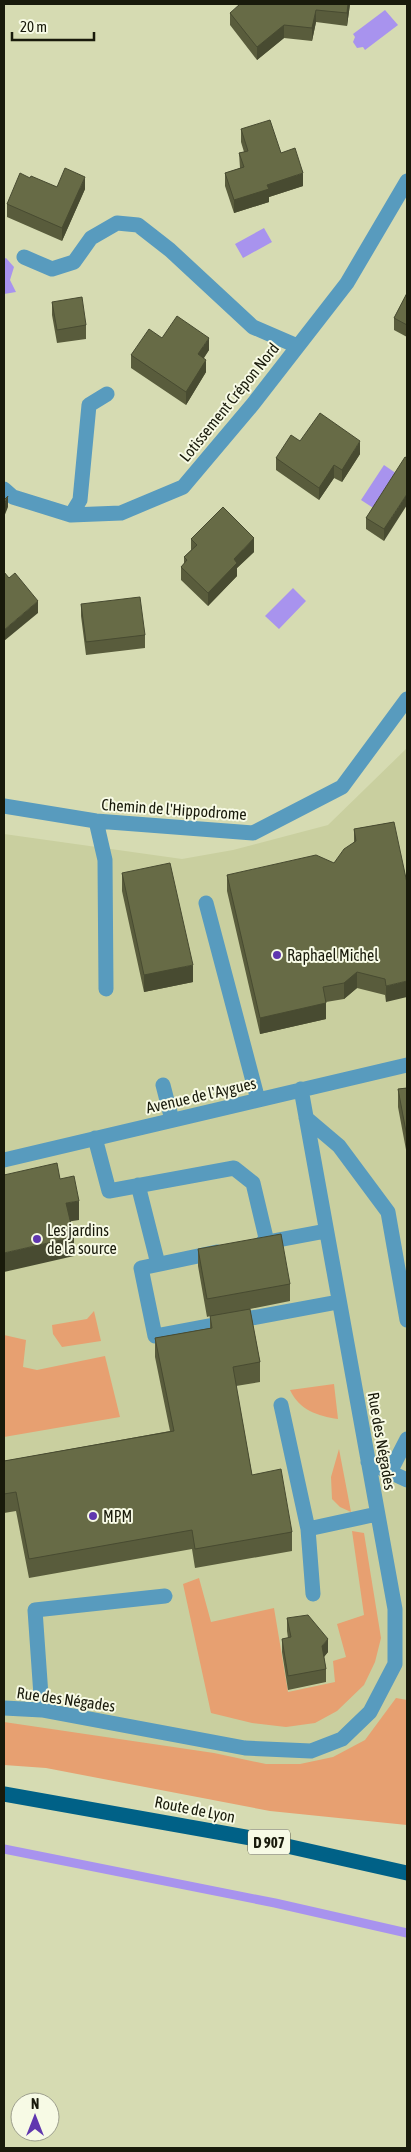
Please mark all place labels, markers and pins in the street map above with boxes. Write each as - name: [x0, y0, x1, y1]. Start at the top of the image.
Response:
- place label: Raphael Michel: [287, 946, 379, 965]
- marker: Raphael Michel: [271, 949, 283, 961]
- place label: Les jardins de la source: [47, 1221, 117, 1257]
- marker: Les jardins de la source: [31, 1233, 43, 1245]
- place label: MPM: [103, 1507, 132, 1525]
- marker: MPM: [87, 1510, 99, 1522]

